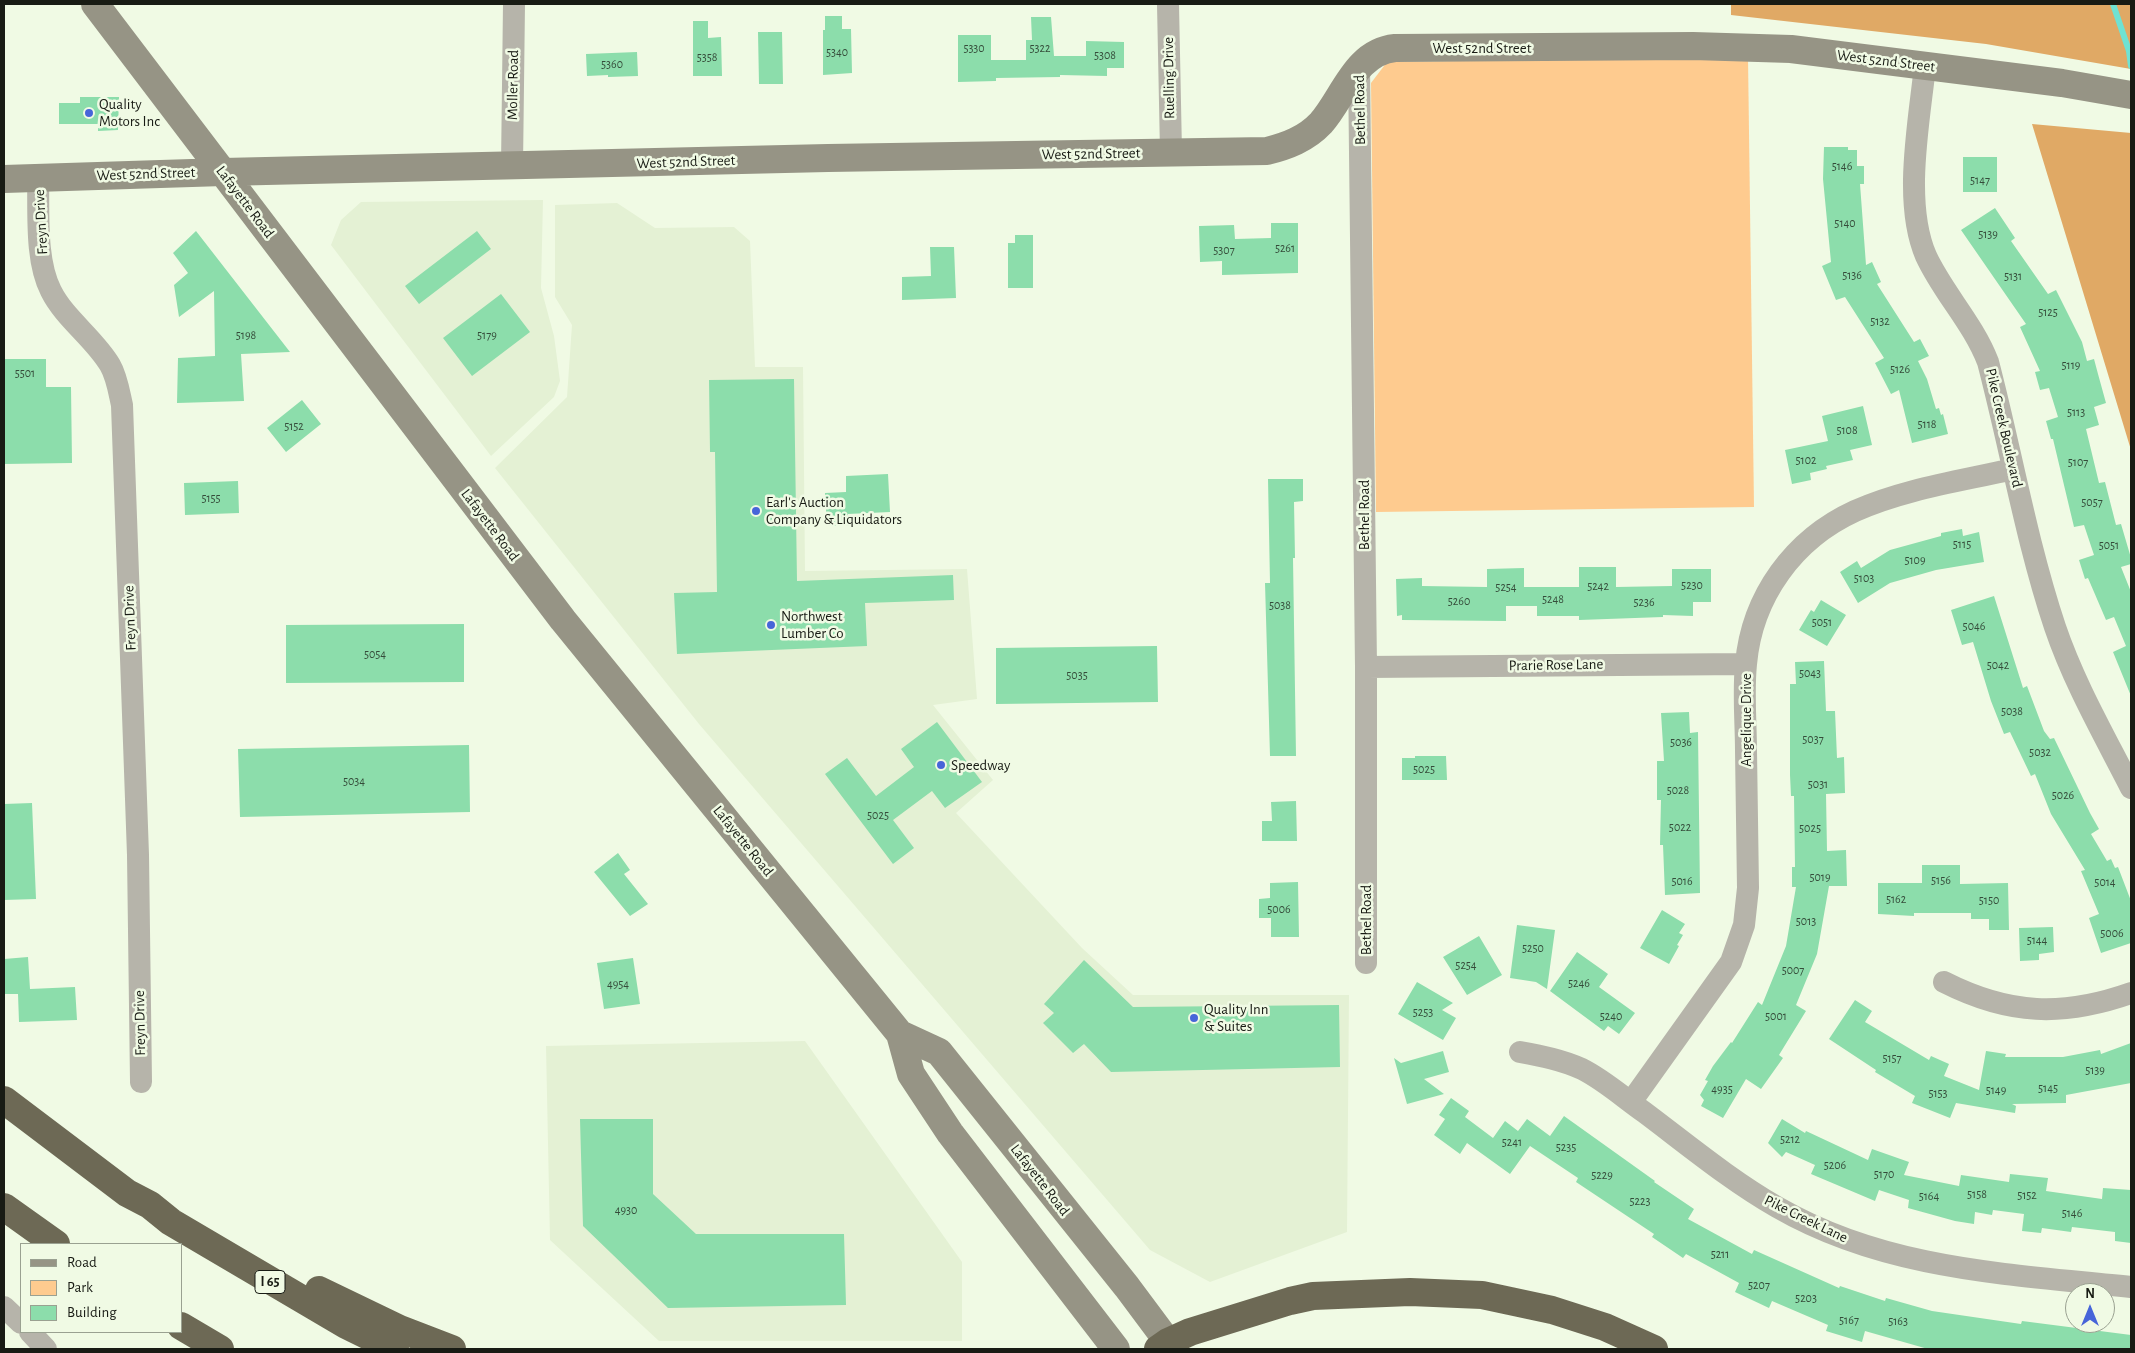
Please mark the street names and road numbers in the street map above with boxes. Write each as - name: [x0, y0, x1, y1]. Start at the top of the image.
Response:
- street label: Ruelling Drive: [1159, 37, 1179, 119]
- street label: West 52nd Street: [1433, 39, 1531, 57]
- street label: West 52nd Street: [1836, 46, 1936, 76]
- street label: Moller Road: [503, 50, 523, 120]
- street label: Bethel Road: [1350, 75, 1370, 145]
- street label: West 52nd Street: [1041, 144, 1141, 164]
- street label: West 52nd Street: [636, 151, 736, 173]
- street label: Lafayette Road: [212, 162, 278, 242]
- street label: West 52nd Street: [96, 163, 196, 185]
- street label: Freyn Drive: [30, 189, 52, 255]
- street label: Pike Creek Boulevard: [1982, 367, 2026, 489]
- street label: Bethel Road: [1355, 480, 1373, 550]
- street label: Lafayette Road: [457, 485, 523, 565]
- street label: Freyn Drive: [120, 585, 140, 651]
- street label: Prarie Rose Lane: [1509, 655, 1603, 675]
- street label: Angelique Drive: [1737, 673, 1755, 767]
- street label: Lafayette Road: [709, 802, 777, 880]
- street label: Bethel Road: [1357, 885, 1375, 955]
- street label: Freyn Drive: [130, 990, 150, 1056]
- street label: Lafayette Road: [1006, 1141, 1074, 1219]
- street label: Pike Creek Lane: [1761, 1191, 1851, 1247]
- road number: I 65: [255, 1270, 285, 1294]

